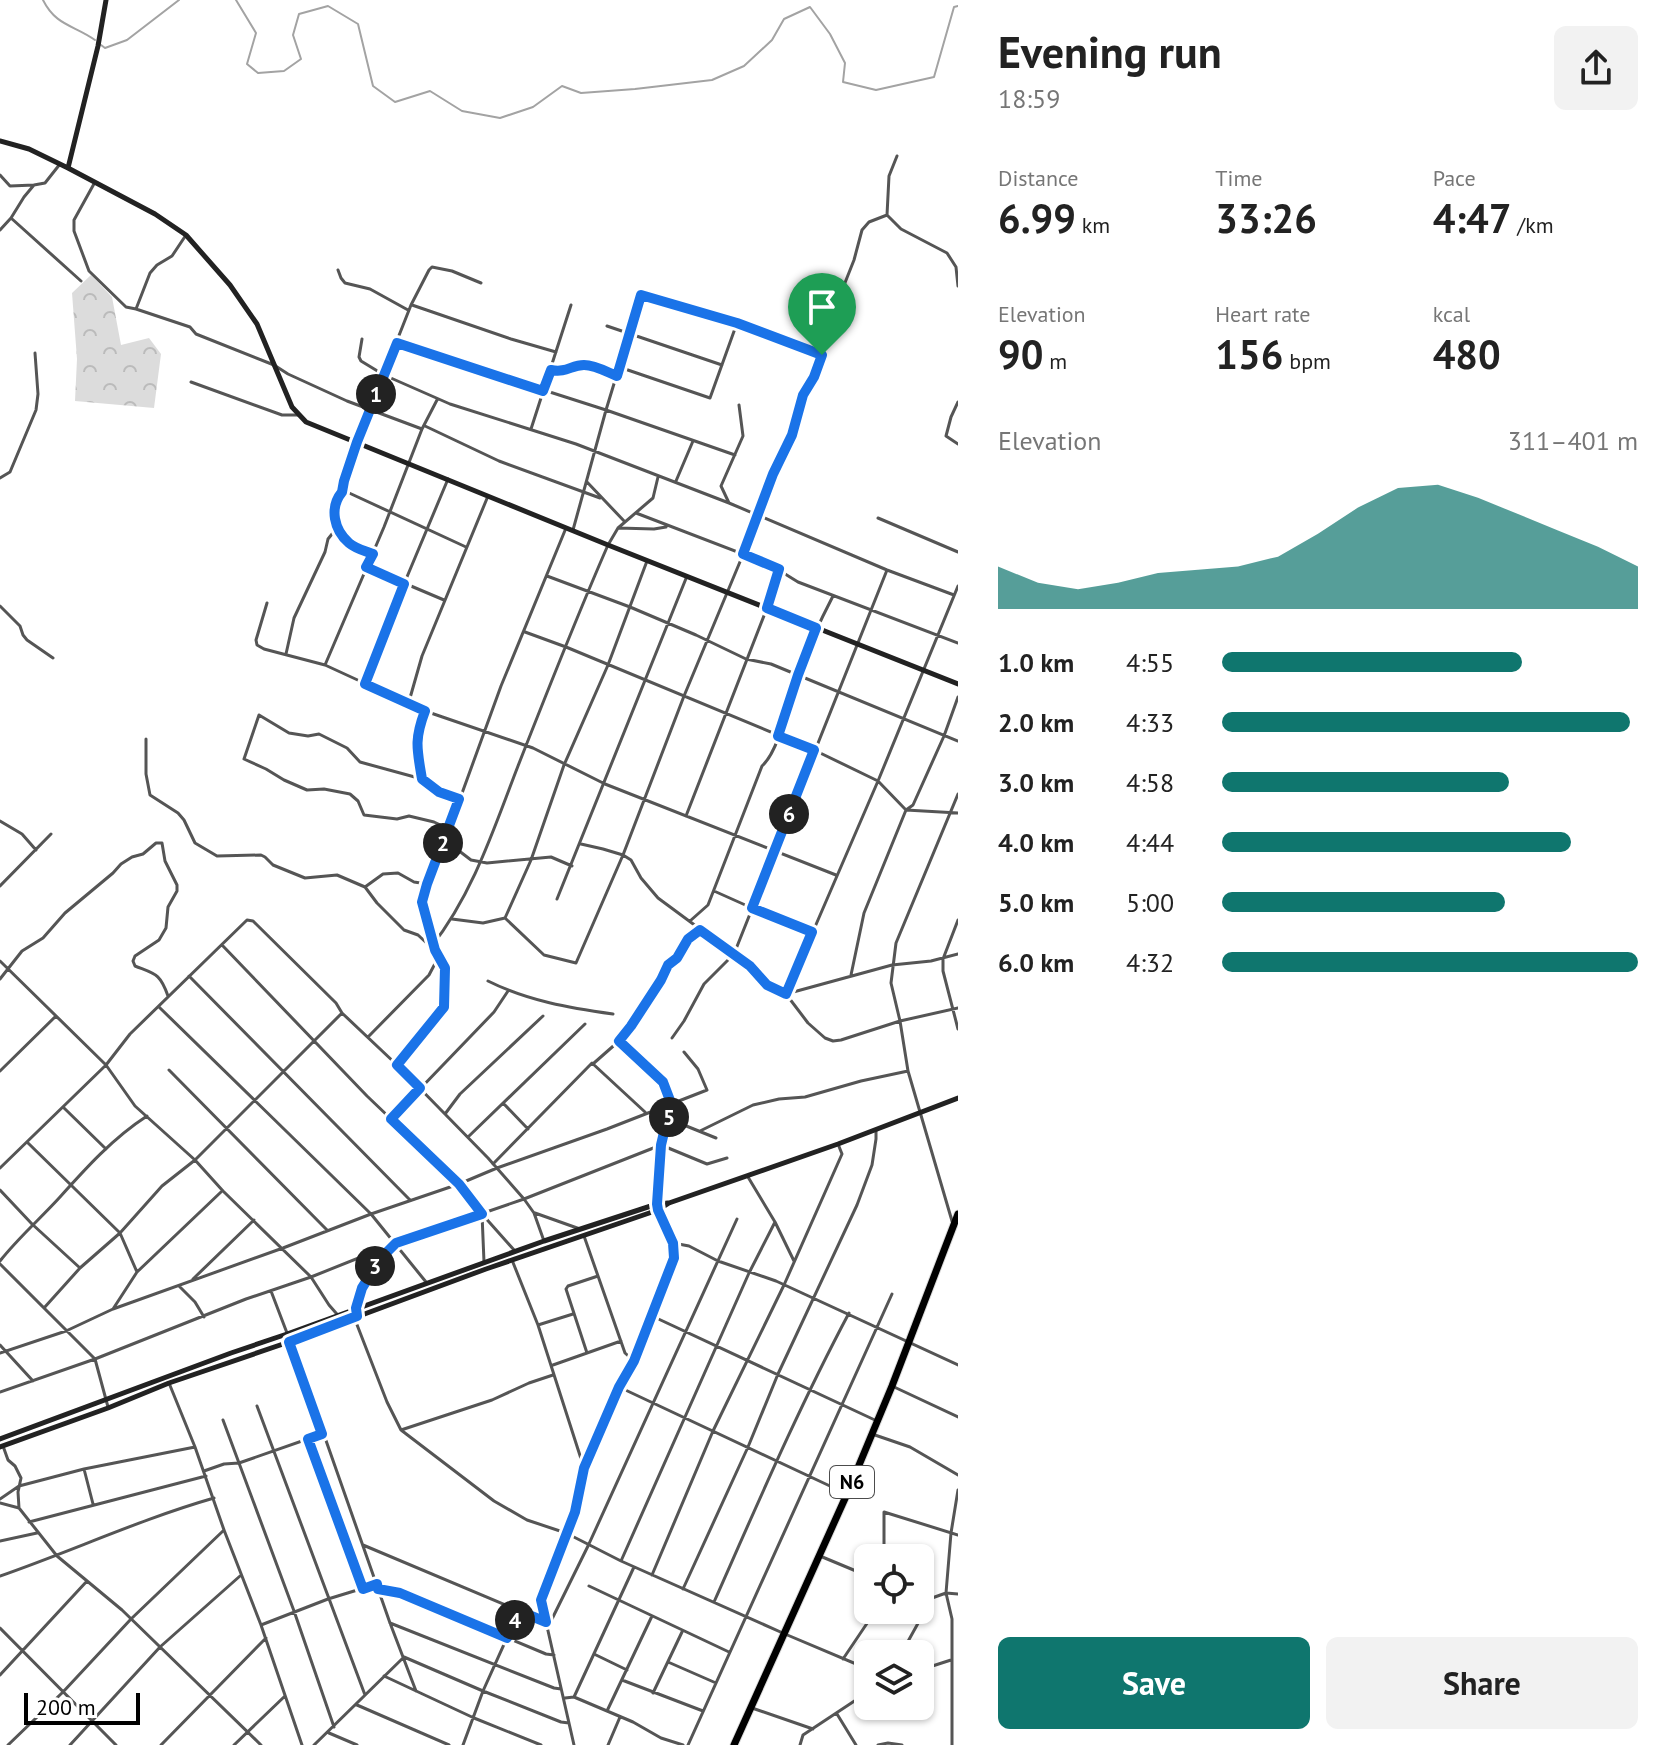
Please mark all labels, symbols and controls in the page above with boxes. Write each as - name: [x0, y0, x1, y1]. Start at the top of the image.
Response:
- text: Evening run: [998, 23, 1222, 80]
- button: share: [1554, 26, 1638, 110]
- text: 18:59: [998, 82, 1060, 115]
- text: Distance: [998, 164, 1079, 192]
- text: Time: [1215, 164, 1262, 192]
- text: Pace: [1433, 164, 1476, 192]
- text: 6.99: [998, 192, 1076, 244]
- text: 33:26: [1215, 192, 1317, 244]
- text: 4:47: [1433, 192, 1511, 244]
- text: km: [1076, 211, 1110, 239]
- text: /km: [1511, 211, 1554, 239]
- pin: [788, 273, 856, 355]
- icon: arrive: [800, 285, 844, 329]
- text: Elevation: [998, 300, 1086, 328]
- text: Heart rate: [1215, 300, 1310, 328]
- text: kcal: [1433, 300, 1470, 328]
- text: 90: [998, 328, 1043, 380]
- text: 156: [1215, 328, 1283, 380]
- text: 480: [1433, 328, 1501, 380]
- text: m: [1043, 347, 1067, 375]
- text: bpm: [1283, 347, 1331, 375]
- pin: 1: [356, 374, 396, 414]
- text: 1: [370, 380, 382, 408]
- text: Elevation: [998, 424, 1102, 457]
- text: 311–401 m: [1508, 424, 1638, 457]
- text: 1.0 km: [998, 646, 1074, 679]
- text: 4:55: [1126, 646, 1174, 679]
- text: 2.0 km: [998, 706, 1074, 739]
- text: 4:33: [1126, 706, 1174, 739]
- text: 3.0 km: [998, 766, 1074, 799]
- text: 4:58: [1126, 766, 1174, 799]
- pin: 6: [769, 794, 809, 834]
- text: 6: [783, 800, 795, 828]
- pin: 2: [423, 823, 463, 863]
- text: 4.0 km: [998, 826, 1074, 859]
- text: 4:44: [1126, 826, 1174, 859]
- text: 2: [437, 829, 449, 857]
- text: 5.0 km: [998, 886, 1074, 919]
- text: 5:00: [1126, 886, 1174, 919]
- text: 6.0 km: [998, 946, 1074, 979]
- text: 4:32: [1126, 946, 1174, 979]
- pin: 5: [649, 1097, 689, 1137]
- text: 5: [663, 1103, 675, 1131]
- pin: 3: [355, 1246, 395, 1286]
- text: 3: [369, 1252, 381, 1280]
- road number: N6: [830, 1466, 874, 1498]
- map controls: [854, 1544, 934, 1720]
- button: locate: [854, 1544, 934, 1624]
- pin: 4: [495, 1600, 535, 1640]
- text: 4: [509, 1606, 521, 1634]
- button: Save: [998, 1637, 1310, 1729]
- button: Share: [1326, 1637, 1638, 1729]
- button: layers: [854, 1640, 934, 1720]
- scale bar: [24, 1689, 140, 1725]
- text: 200 m: [36, 1693, 96, 1721]

